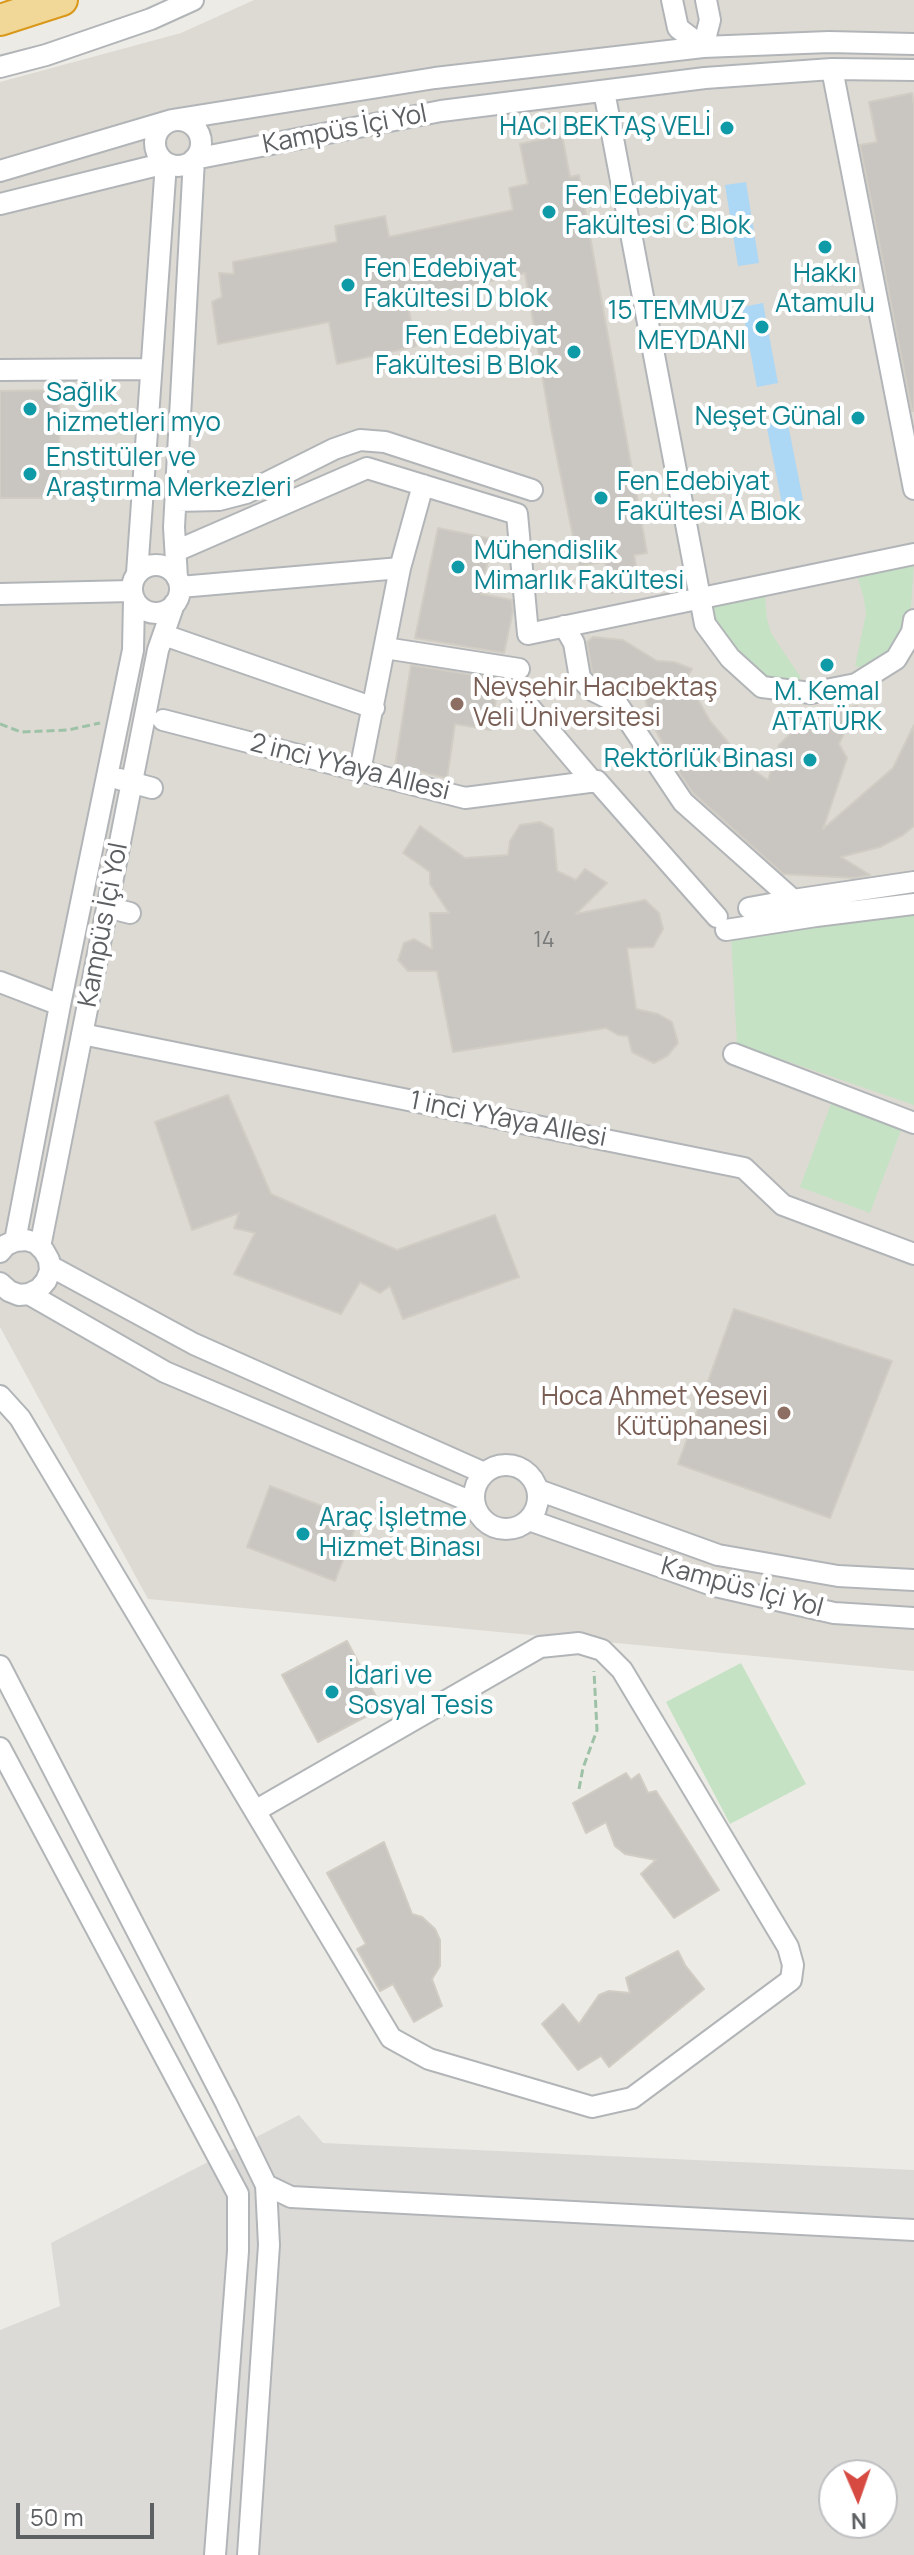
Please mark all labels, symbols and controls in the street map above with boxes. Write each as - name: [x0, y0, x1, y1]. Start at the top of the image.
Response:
- street label: Kampüs İçi Yol: [260, 99, 430, 161]
- place label: HACI BEKTAŞ VELİ: [499, 112, 711, 144]
- marker: HACI BEKTAŞ VELİ: [718, 119, 736, 137]
- place label: Fen Edebiyat Fakültesi C Blok: [565, 181, 751, 242]
- marker: Fen Edebiyat Fakültesi C Blok: [540, 203, 558, 221]
- marker: Hakkı Atamulu: [816, 238, 834, 256]
- place label: Fen Edebiyat Fakültesi D blok: [364, 254, 548, 316]
- place label: Hakkı Atamulu: [775, 259, 875, 320]
- marker: Fen Edebiyat Fakültesi D blok: [339, 276, 357, 294]
- place label: 15 TEMMUZ MEYDANI: [607, 296, 746, 358]
- marker: 15 TEMMUZ MEYDANI: [753, 318, 771, 336]
- place label: Fen Edebiyat Fakültesi B Blok: [375, 321, 558, 382]
- marker: Fen Edebiyat Fakültesi B Blok: [565, 343, 583, 361]
- place label: Sağlık hizmetleri myo: [46, 378, 221, 440]
- marker: Sağlık hizmetleri myo: [21, 400, 39, 418]
- place label: Neşet Günal: [695, 402, 842, 434]
- marker: Neşet Günal: [849, 409, 867, 427]
- place label: Enstitüler ve Araştırma Merkezleri: [46, 443, 292, 504]
- marker: Enstitüler ve Araştırma Merkezleri: [21, 465, 39, 483]
- place label: Fen Edebiyat Fakültesi A Blok: [617, 467, 800, 528]
- marker: Fen Edebiyat Fakültesi A Blok: [592, 489, 610, 507]
- place label: Mühendislik Mimarlık Fakültesi: [474, 536, 684, 598]
- marker: Mühendislik Mimarlık Fakültesi: [449, 558, 467, 576]
- marker: M. Kemal ATATÜRK: [818, 656, 836, 674]
- place label: Nevşehir Hacıbektaş Veli Üniversitesi: [473, 673, 717, 734]
- place label: M. Kemal ATATÜRK: [772, 677, 882, 738]
- marker: Nevşehir Hacıbektaş Veli Üniversitesi: [448, 695, 466, 713]
- street label: 2 inci YYaya Allesi: [247, 728, 453, 808]
- place label: Rektörlük Binası: [604, 744, 794, 776]
- marker: Rektörlük Binası: [801, 751, 819, 769]
- street label: Kampüs İçi Yol: [73, 840, 135, 1010]
- house number: 14: [533, 928, 555, 954]
- street label: 1 inci YYaya Allesi: [407, 1086, 609, 1154]
- place label: Hoca Ahmet Yesevi Kütüphanesi: [541, 1382, 768, 1444]
- marker: Hoca Ahmet Yesevi Kütüphanesi: [775, 1404, 793, 1422]
- place label: Araç İşletme Hizmet Binası: [319, 1503, 481, 1564]
- marker: Araç İşletme Hizmet Binası: [294, 1525, 312, 1543]
- street label: Kampüs İçi Yol: [657, 1551, 827, 1625]
- place label: İdari ve Sosyal Tesis: [348, 1661, 493, 1722]
- marker: İdari ve Sosyal Tesis: [323, 1683, 341, 1701]
- north arrow: [818, 2459, 898, 2539]
- scale bar: [20, 2487, 158, 2537]
- text: 50 m: [30, 2500, 84, 2533]
- text: N: [850, 2506, 867, 2536]

